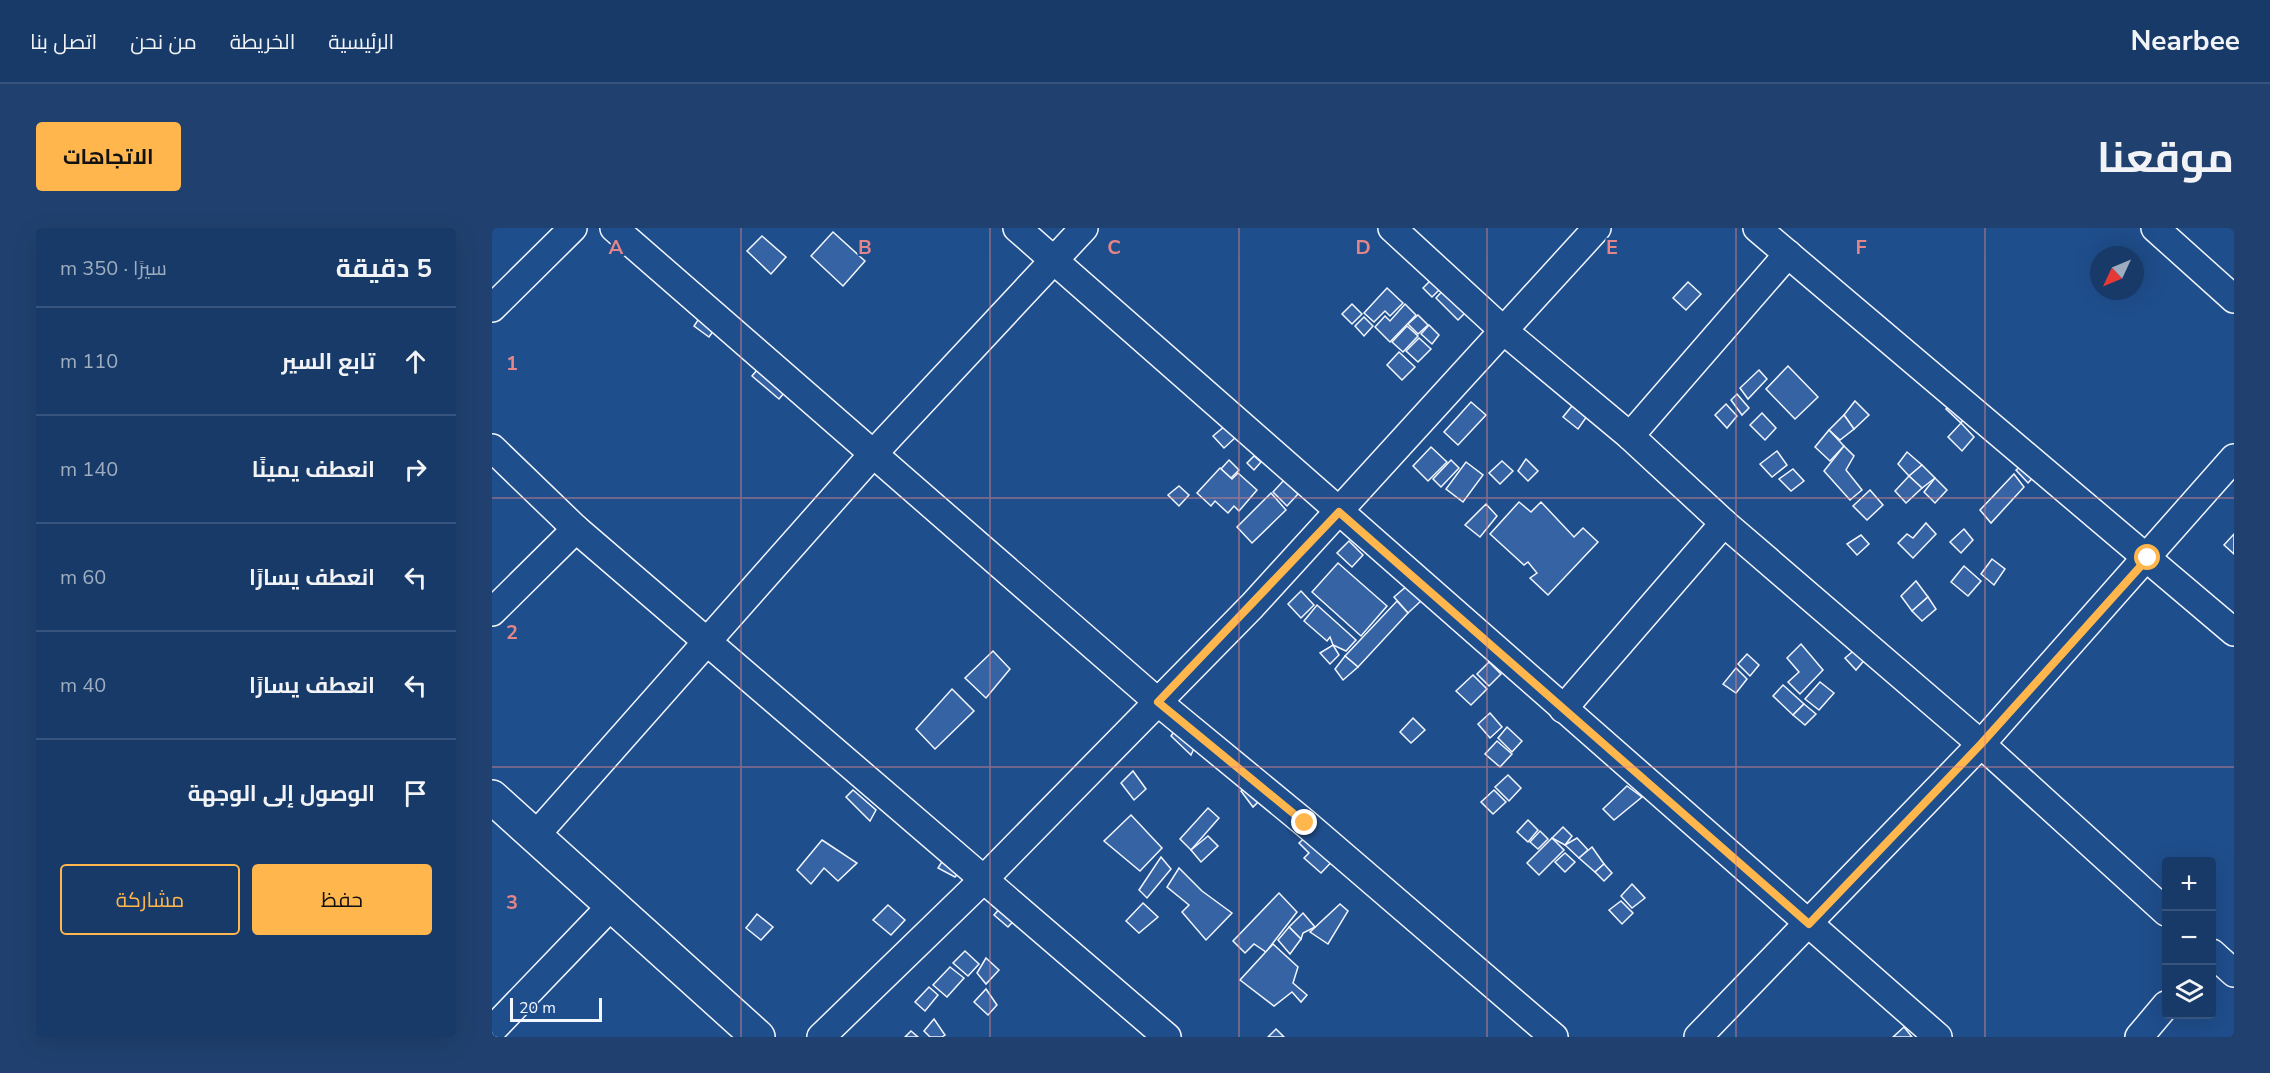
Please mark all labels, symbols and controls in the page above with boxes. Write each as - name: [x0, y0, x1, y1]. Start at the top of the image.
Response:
- text: Nearbee: [2130, 22, 2240, 60]
- text: اتصل بنا: [30, 28, 97, 56]
- text: من نحن: [130, 28, 197, 56]
- text: الخريطة: [230, 28, 295, 56]
- text: الرئيسية: [328, 28, 394, 56]
- button: الاتجاهات: [36, 122, 181, 191]
- text: موقعنا: [2097, 130, 2234, 187]
- text: A: [609, 234, 624, 261]
- text: B: [858, 234, 872, 261]
- text: C: [1107, 234, 1121, 261]
- text: D: [1355, 234, 1371, 261]
- text: E: [1606, 234, 1618, 261]
- text: F: [1855, 234, 1867, 261]
- north arrow: [2090, 246, 2144, 300]
- text: 5 دقيقة: [336, 251, 432, 286]
- text: سيرًا · 350 m: [60, 255, 167, 282]
- icon: ahead: [399, 345, 432, 378]
- text: تابع السير: [282, 347, 375, 377]
- text: 110 m: [60, 348, 118, 375]
- text: 1: [506, 350, 518, 377]
- icon: right: [399, 453, 432, 486]
- text: انعطف يمينًا: [252, 455, 375, 485]
- text: 140 m: [60, 456, 118, 483]
- route start: [2134, 544, 2160, 570]
- icon: left: [399, 561, 432, 594]
- text: انعطف يسارًا: [249, 563, 375, 593]
- text: 60 m: [60, 564, 106, 591]
- text: 2: [506, 619, 518, 646]
- icon: left: [399, 669, 432, 702]
- text: انعطف يسارًا: [249, 671, 375, 701]
- text: 40 m: [60, 672, 106, 699]
- icon: arrive: [399, 777, 432, 810]
- text: الوصول إلى الوجهة: [188, 779, 375, 809]
- route end: [1291, 809, 1317, 835]
- map controls: [2162, 857, 2216, 1019]
- button: +: [2162, 857, 2216, 911]
- button: مشاركة: [60, 864, 240, 935]
- button: حفظ: [252, 864, 432, 935]
- text: 3: [506, 889, 518, 916]
- button: −: [2162, 911, 2216, 965]
- button: layers: [2162, 965, 2216, 1019]
- scale bar: [510, 995, 602, 1022]
- text: 20 m: [519, 997, 556, 1019]

